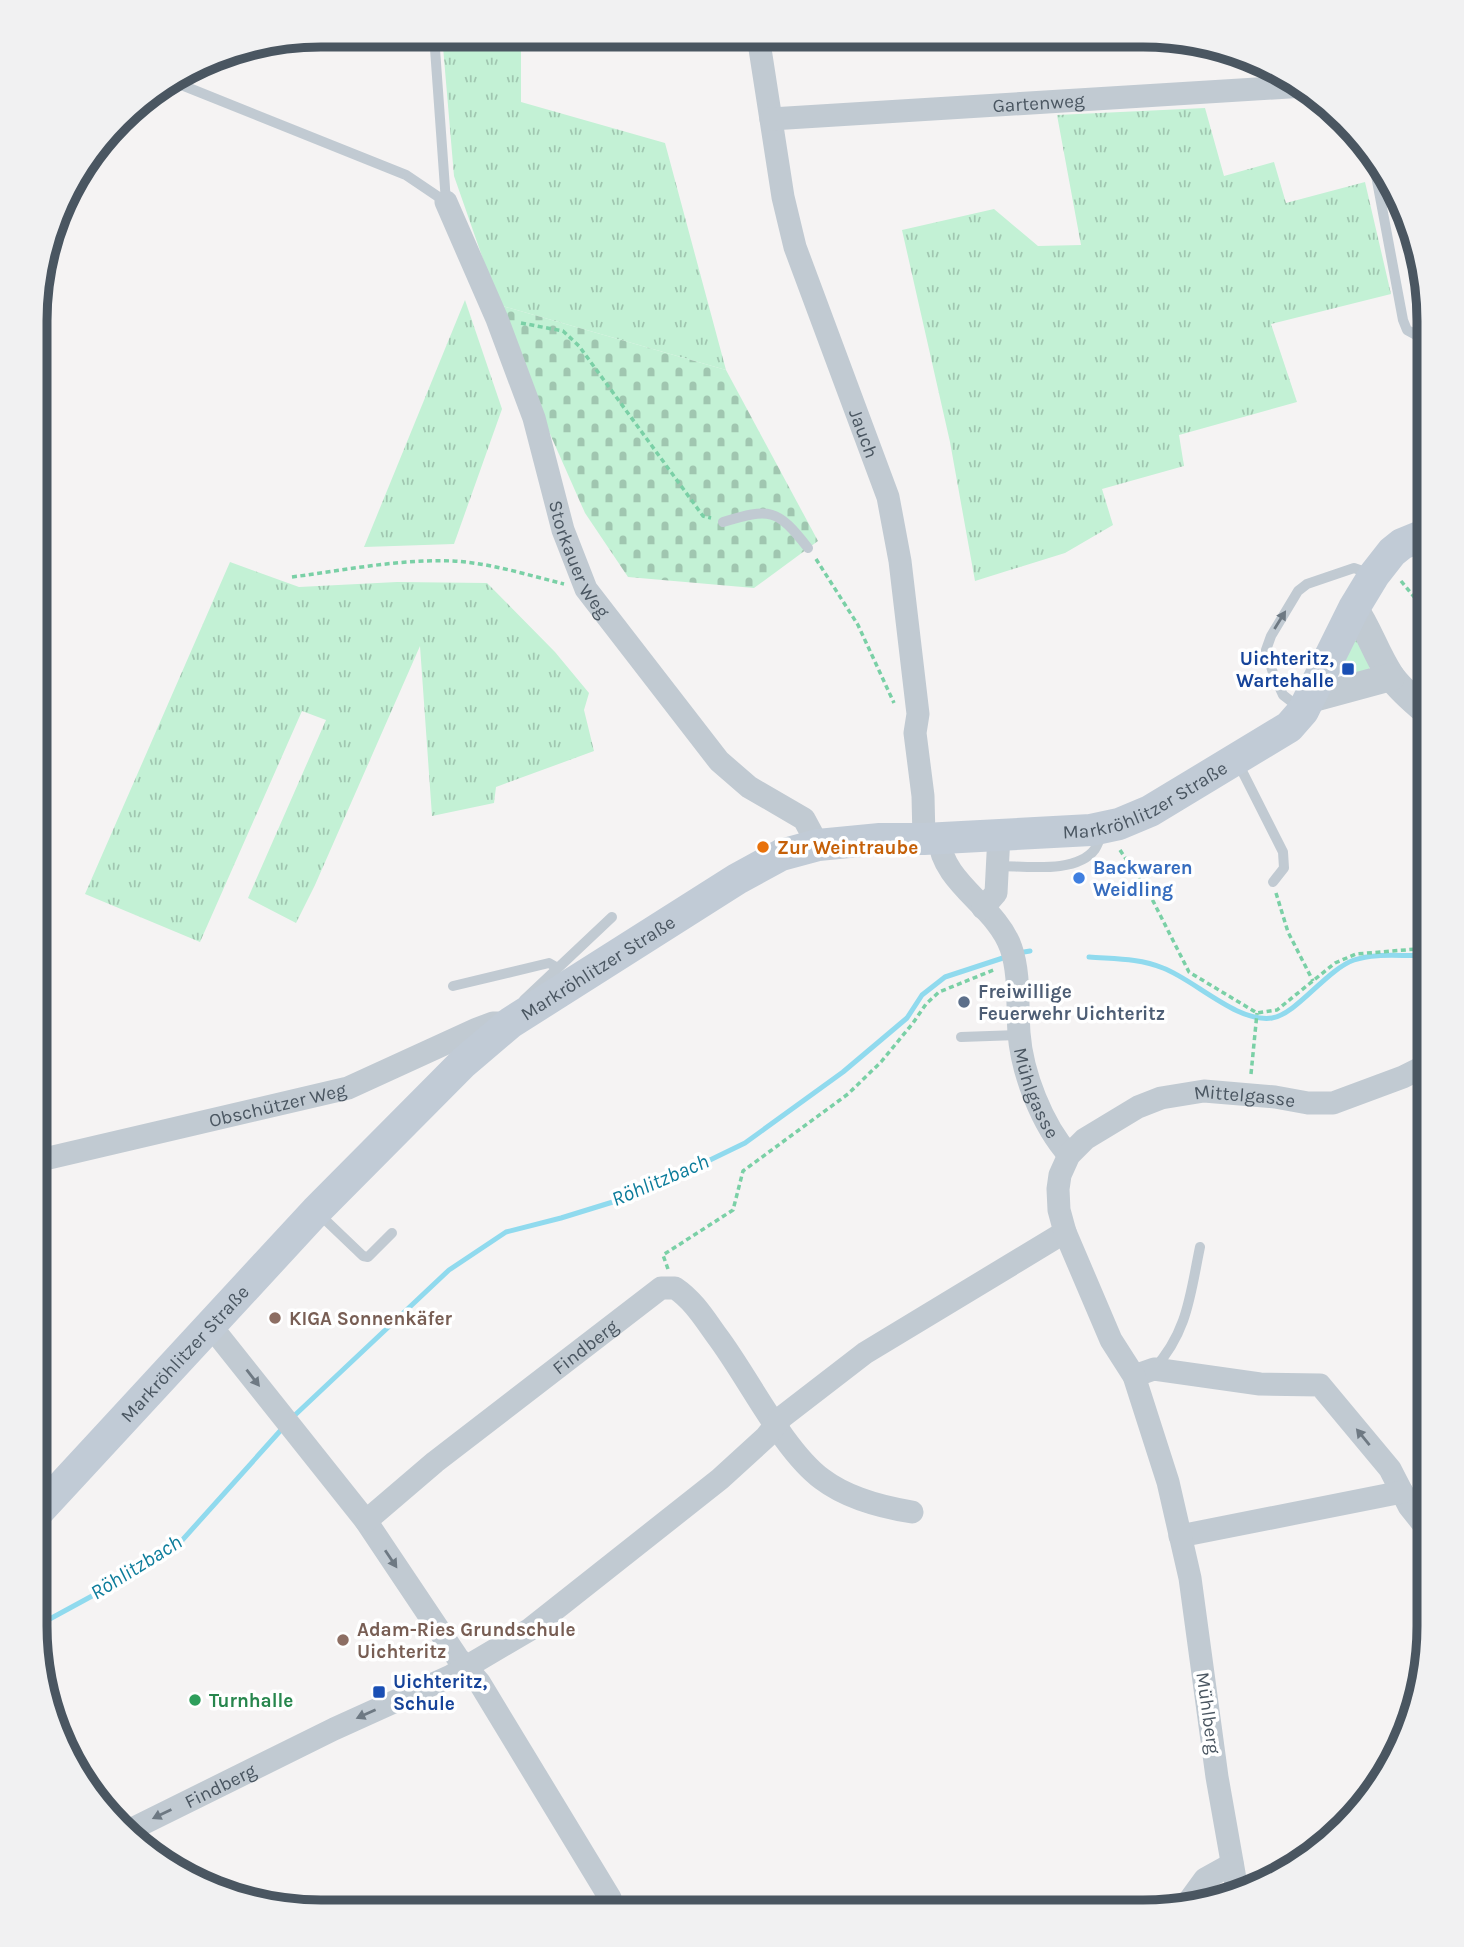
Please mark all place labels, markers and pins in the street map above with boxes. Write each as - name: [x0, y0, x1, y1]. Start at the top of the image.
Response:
- place label: Uichteritz, Wartehalle: [1236, 648, 1334, 692]
- marker: Uichteritz, Wartehalle: [1340, 661, 1356, 677]
- place label: Zur Weintraube: [777, 837, 918, 859]
- marker: Zur Weintraube: [755, 839, 771, 855]
- place label: Backwaren Weidling: [1093, 857, 1193, 901]
- marker: Backwaren Weidling: [1071, 870, 1087, 886]
- place label: Freiwillige Feuerwehr Uichteritz: [978, 981, 1165, 1025]
- marker: Freiwillige Feuerwehr Uichteritz: [956, 994, 972, 1010]
- place label: KIGA Sonnenkäfer: [289, 1308, 453, 1330]
- marker: KIGA Sonnenkäfer: [267, 1310, 283, 1326]
- place label: Adam-Ries Grundschule Uichteritz: [357, 1619, 576, 1663]
- marker: Adam-Ries Grundschule Uichteritz: [335, 1632, 351, 1648]
- place label: Uichteritz, Schule: [393, 1671, 487, 1715]
- marker: Uichteritz, Schule: [371, 1684, 387, 1700]
- place label: Turnhalle: [209, 1690, 293, 1712]
- marker: Turnhalle: [187, 1692, 203, 1708]

